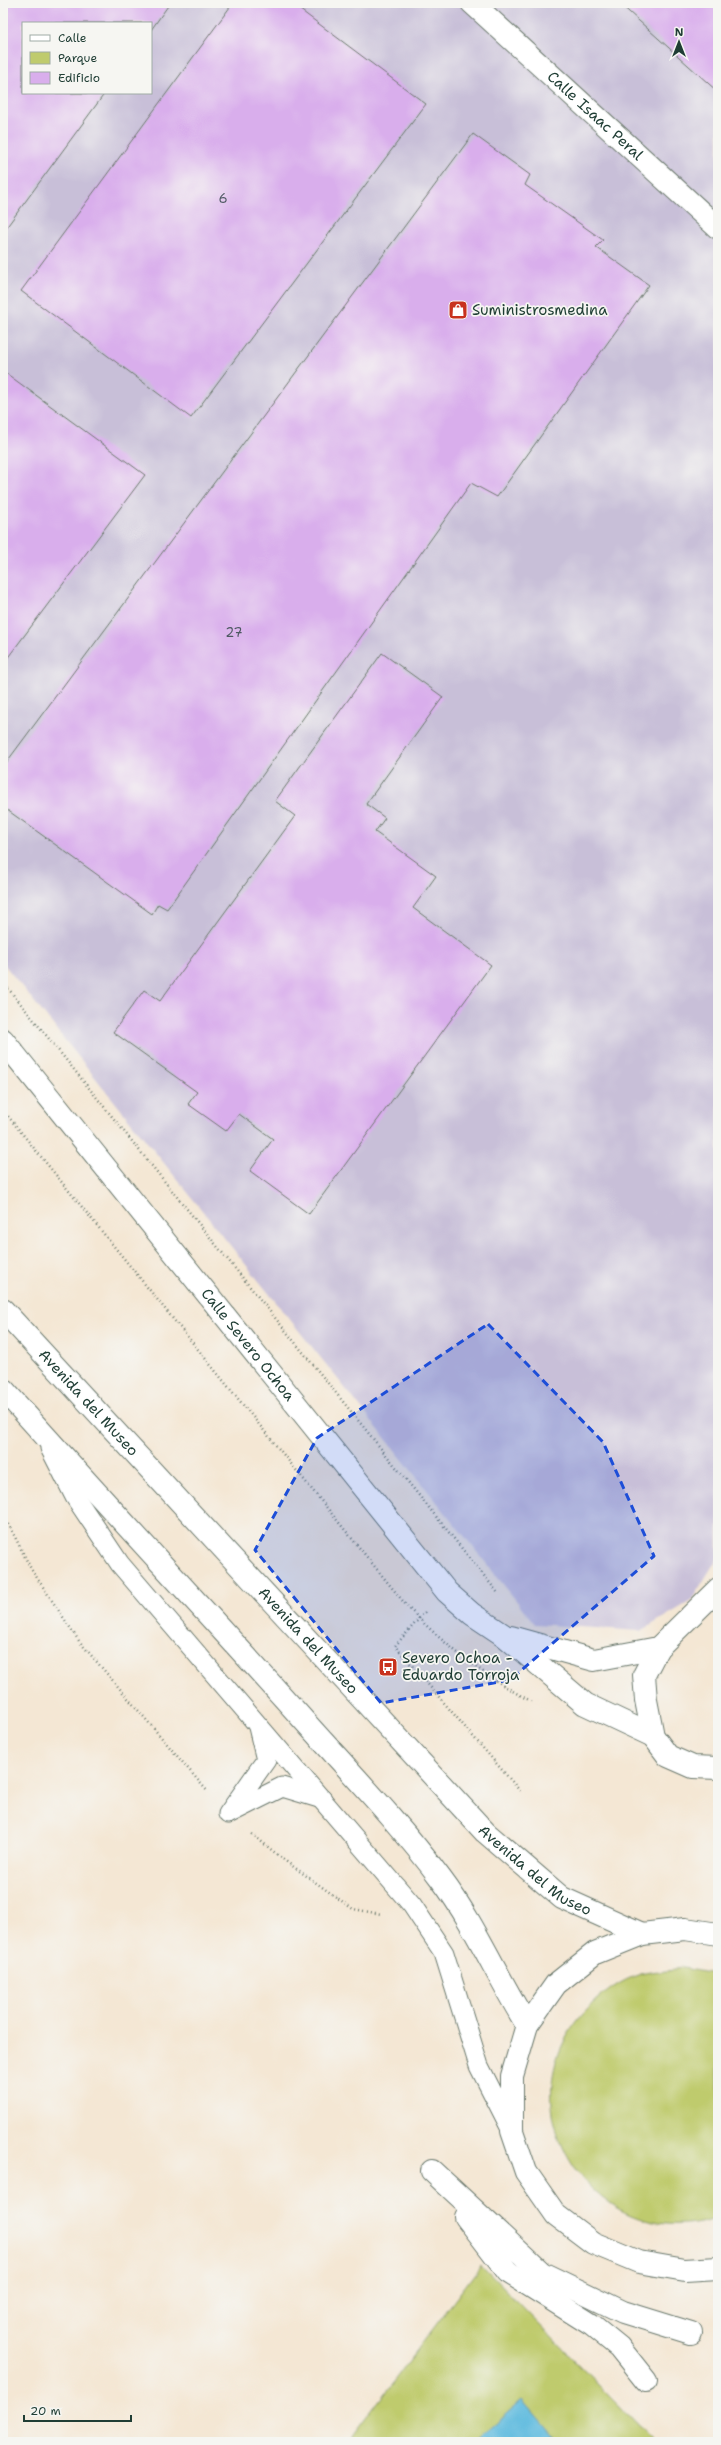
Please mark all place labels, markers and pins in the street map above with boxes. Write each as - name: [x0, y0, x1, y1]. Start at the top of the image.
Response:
- shop icon: Suministrosmedina: [447, 299, 469, 321]
- place label: Suministrosmedina: [472, 300, 608, 320]
- place label: Severo Ochoa - Eduardo Torroja: [402, 1648, 520, 1685]
- bus stop icon: Severo Ochoa - Eduardo Torroja: [377, 1656, 399, 1678]

